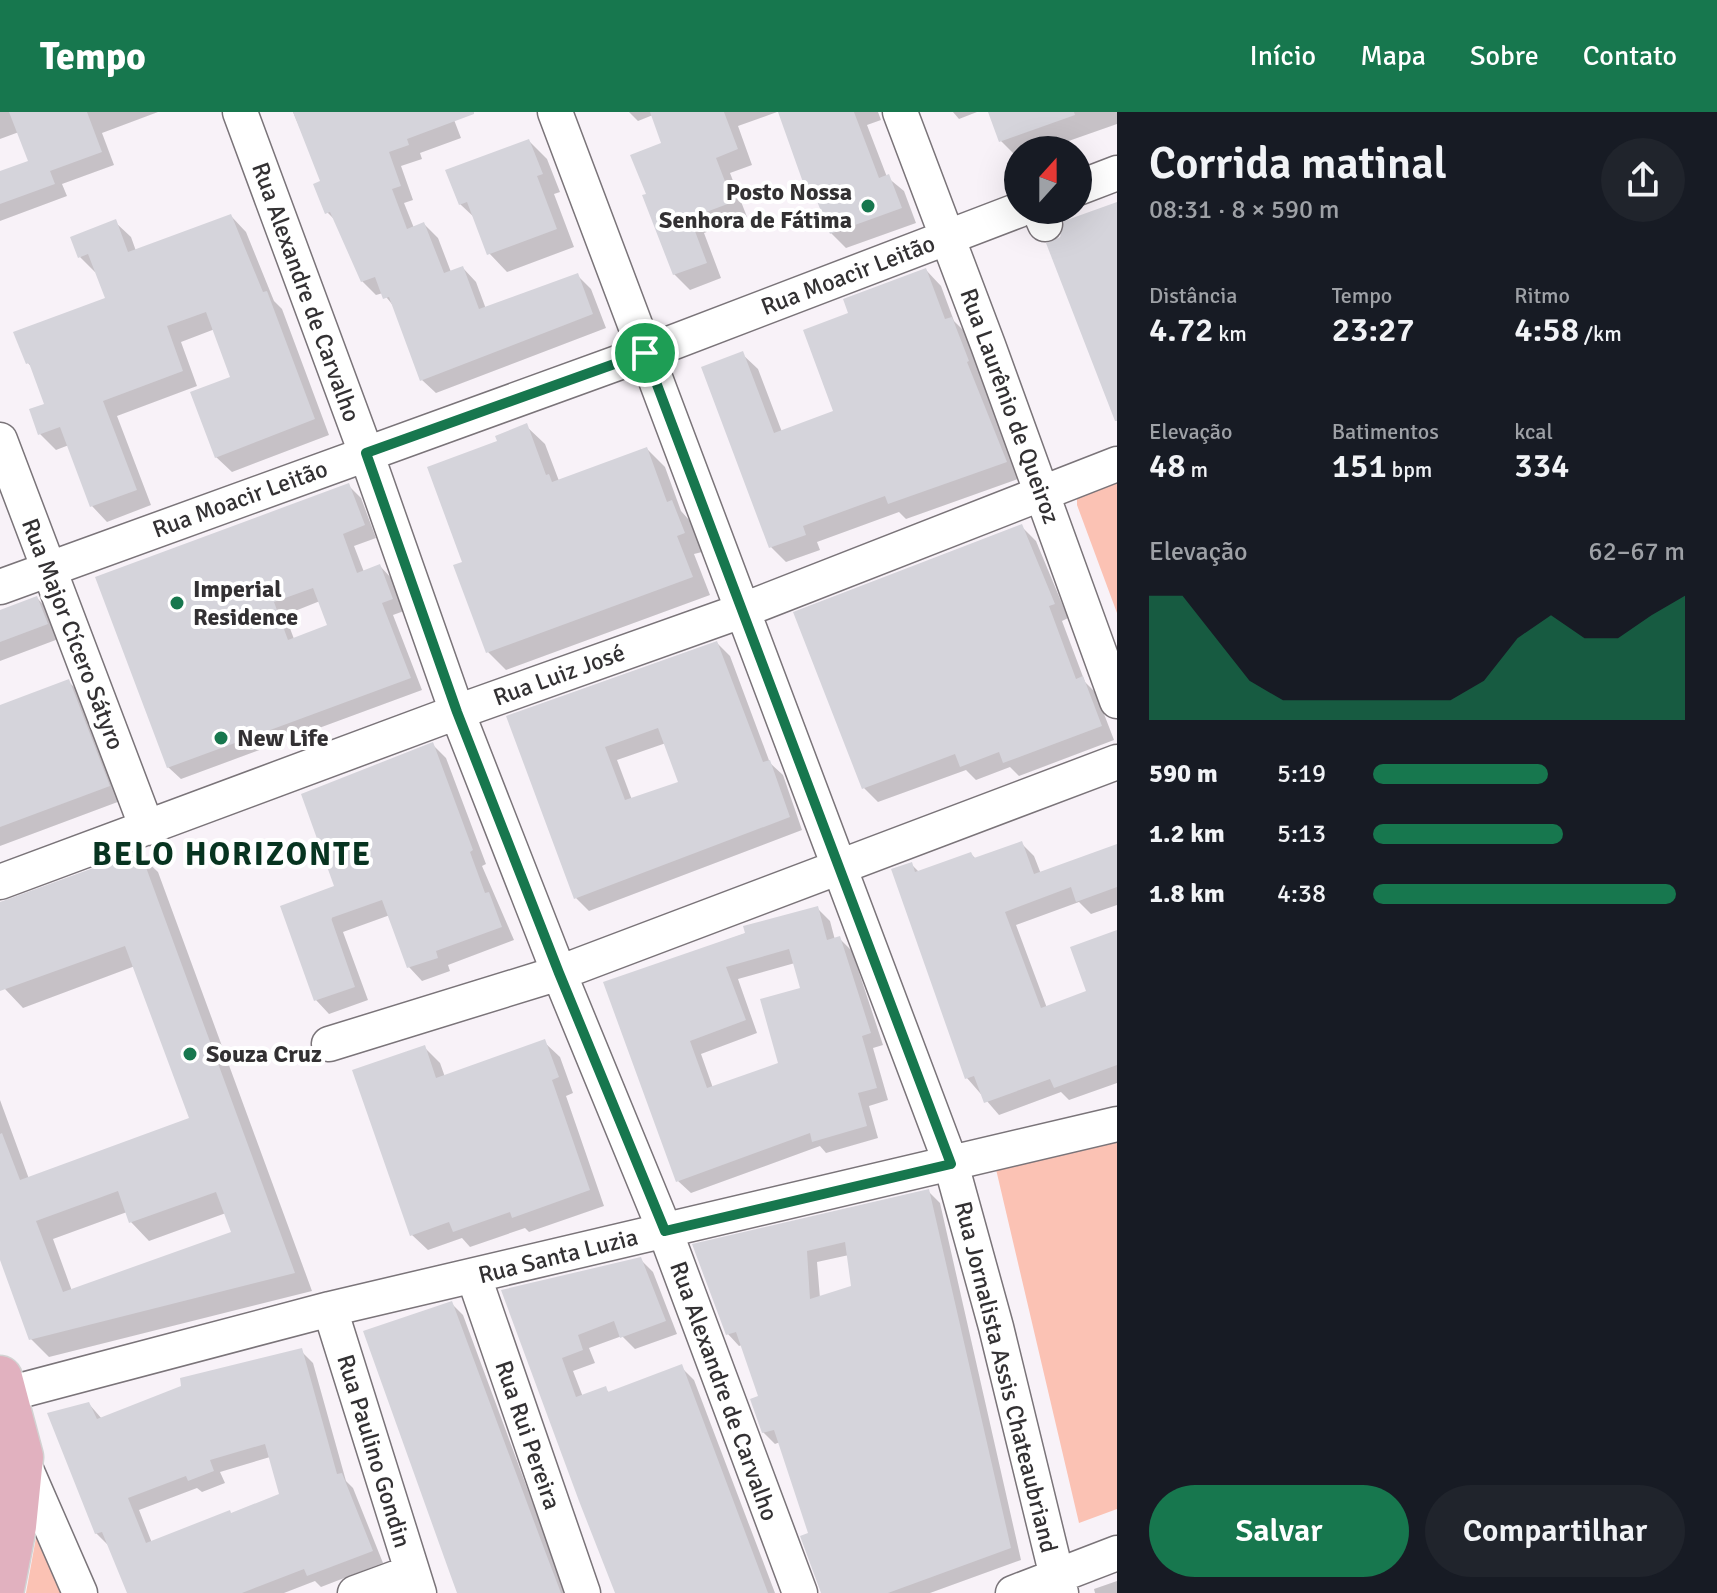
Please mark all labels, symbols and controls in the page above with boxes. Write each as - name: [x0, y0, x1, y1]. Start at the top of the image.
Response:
- text: Tempo: [40, 33, 146, 80]
- text: Início: [1249, 39, 1316, 73]
- text: Mapa: [1360, 39, 1426, 73]
- text: Sobre: [1470, 39, 1539, 73]
- text: Contato: [1583, 39, 1677, 73]
- north arrow: [1004, 136, 1092, 224]
- map controls: [1004, 136, 1092, 224]
- text: Corrida matinal: [1149, 137, 1447, 191]
- button: share: [1601, 138, 1685, 222]
- street label: Rua Alexandre de Carvalho: [245, 158, 367, 426]
- place label: Posto Nossa Senhora de Fátima: [659, 177, 852, 235]
- text: 08:31 · 8 × 590 m: [1149, 194, 1340, 226]
- marker: Posto Nossa Senhora de Fátima: [859, 197, 877, 215]
- street label: Rua Moacir Leitão: [757, 228, 939, 322]
- text: Distância: [1149, 282, 1237, 309]
- text: Tempo: [1332, 282, 1392, 309]
- text: Ritmo: [1514, 282, 1570, 309]
- street label: Rua Laurênio de Queiroz: [953, 284, 1067, 528]
- text: 4.72: [1149, 309, 1213, 351]
- text: 23:27: [1332, 309, 1415, 351]
- text: 4:58: [1514, 309, 1579, 351]
- pin: [611, 319, 679, 387]
- text: km: [1213, 320, 1247, 347]
- text: /km: [1579, 320, 1622, 347]
- icon: arrive: [623, 331, 667, 375]
- text: Elevação: [1149, 418, 1232, 445]
- text: Batimentos: [1332, 418, 1439, 445]
- text: kcal: [1514, 418, 1553, 445]
- text: 48: [1149, 445, 1186, 487]
- text: 151: [1332, 445, 1387, 487]
- text: 334: [1514, 445, 1569, 487]
- street label: Rua Moacir Leitão: [148, 453, 332, 545]
- text: m: [1186, 456, 1208, 483]
- text: bpm: [1387, 456, 1432, 483]
- street label: Rua Major Cícero Sátyro: [15, 514, 131, 754]
- text: Elevação: [1149, 536, 1248, 568]
- text: 62–67 m: [1589, 536, 1685, 568]
- place label: Imperial Residence: [193, 574, 298, 632]
- marker: Imperial Residence: [168, 594, 186, 612]
- street label: Rua Luiz José: [489, 637, 629, 713]
- place label: New Life: [237, 723, 329, 753]
- marker: New Life: [212, 729, 230, 747]
- text: 590 m: [1149, 758, 1218, 790]
- text: 5:19: [1277, 758, 1326, 790]
- text: 1.2 km: [1149, 818, 1225, 850]
- text: 5:13: [1277, 818, 1326, 850]
- district label: BELO HORIZONTE: [92, 835, 372, 874]
- text: 1.8 km: [1149, 878, 1225, 910]
- text: 4:38: [1277, 878, 1326, 910]
- place label: Souza Cruz: [206, 1039, 322, 1069]
- marker: Souza Cruz: [181, 1045, 199, 1063]
- street label: Rua Jornalista Assis Chateaubriand: [948, 1198, 1064, 1556]
- street label: Rua Santa Luzia: [475, 1222, 641, 1290]
- street label: Rua Alexandre de Carvalho: [663, 1257, 785, 1525]
- street label: Rua Paulino Gondin: [330, 1351, 418, 1551]
- street label: Rua Rui Pereira: [488, 1356, 568, 1514]
- button: Salvar: [1149, 1485, 1409, 1577]
- button: Compartilhar: [1425, 1485, 1685, 1577]

